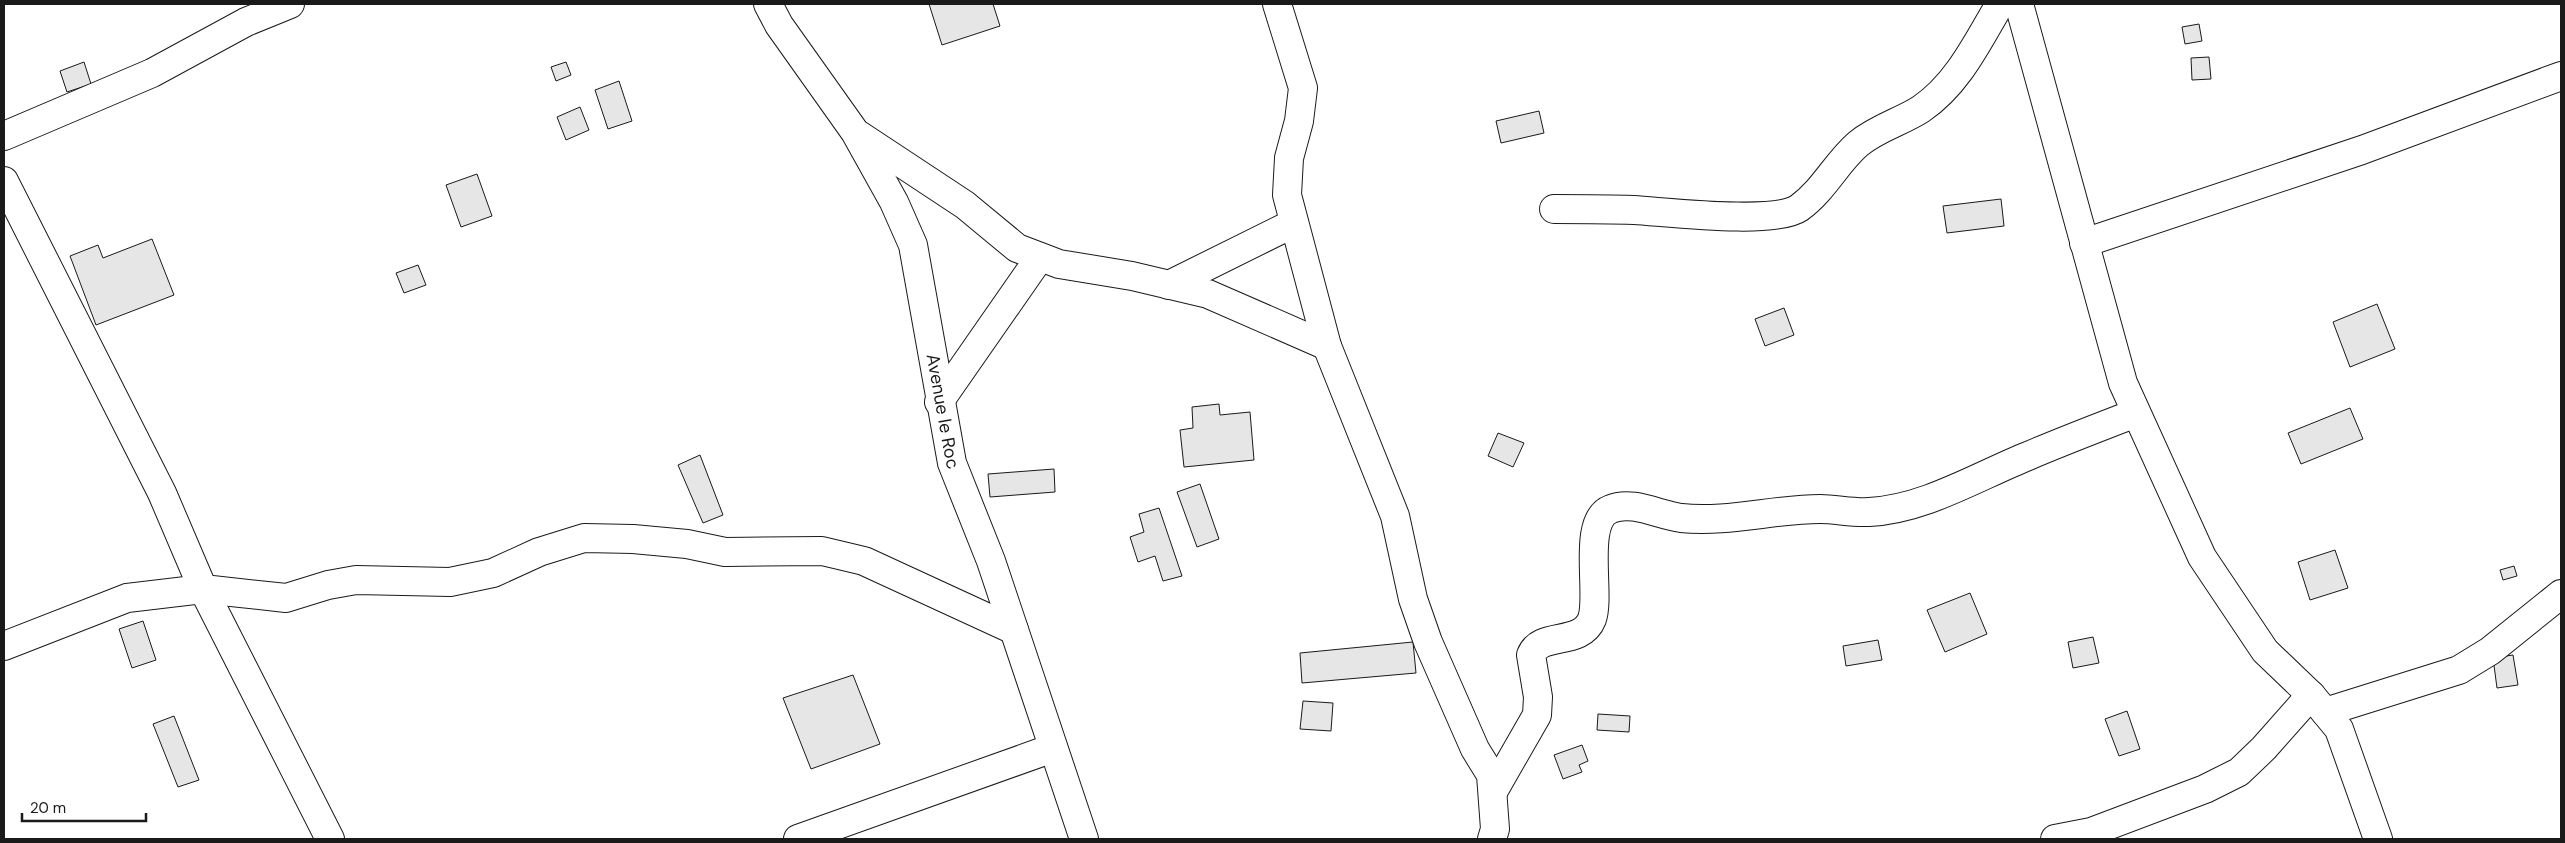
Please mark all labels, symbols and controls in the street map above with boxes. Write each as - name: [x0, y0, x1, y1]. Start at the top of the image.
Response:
- street label: Avenue le Roc: [921, 352, 965, 473]
- scale bar: [22, 790, 146, 822]
- text: 20 m: [30, 798, 66, 818]

